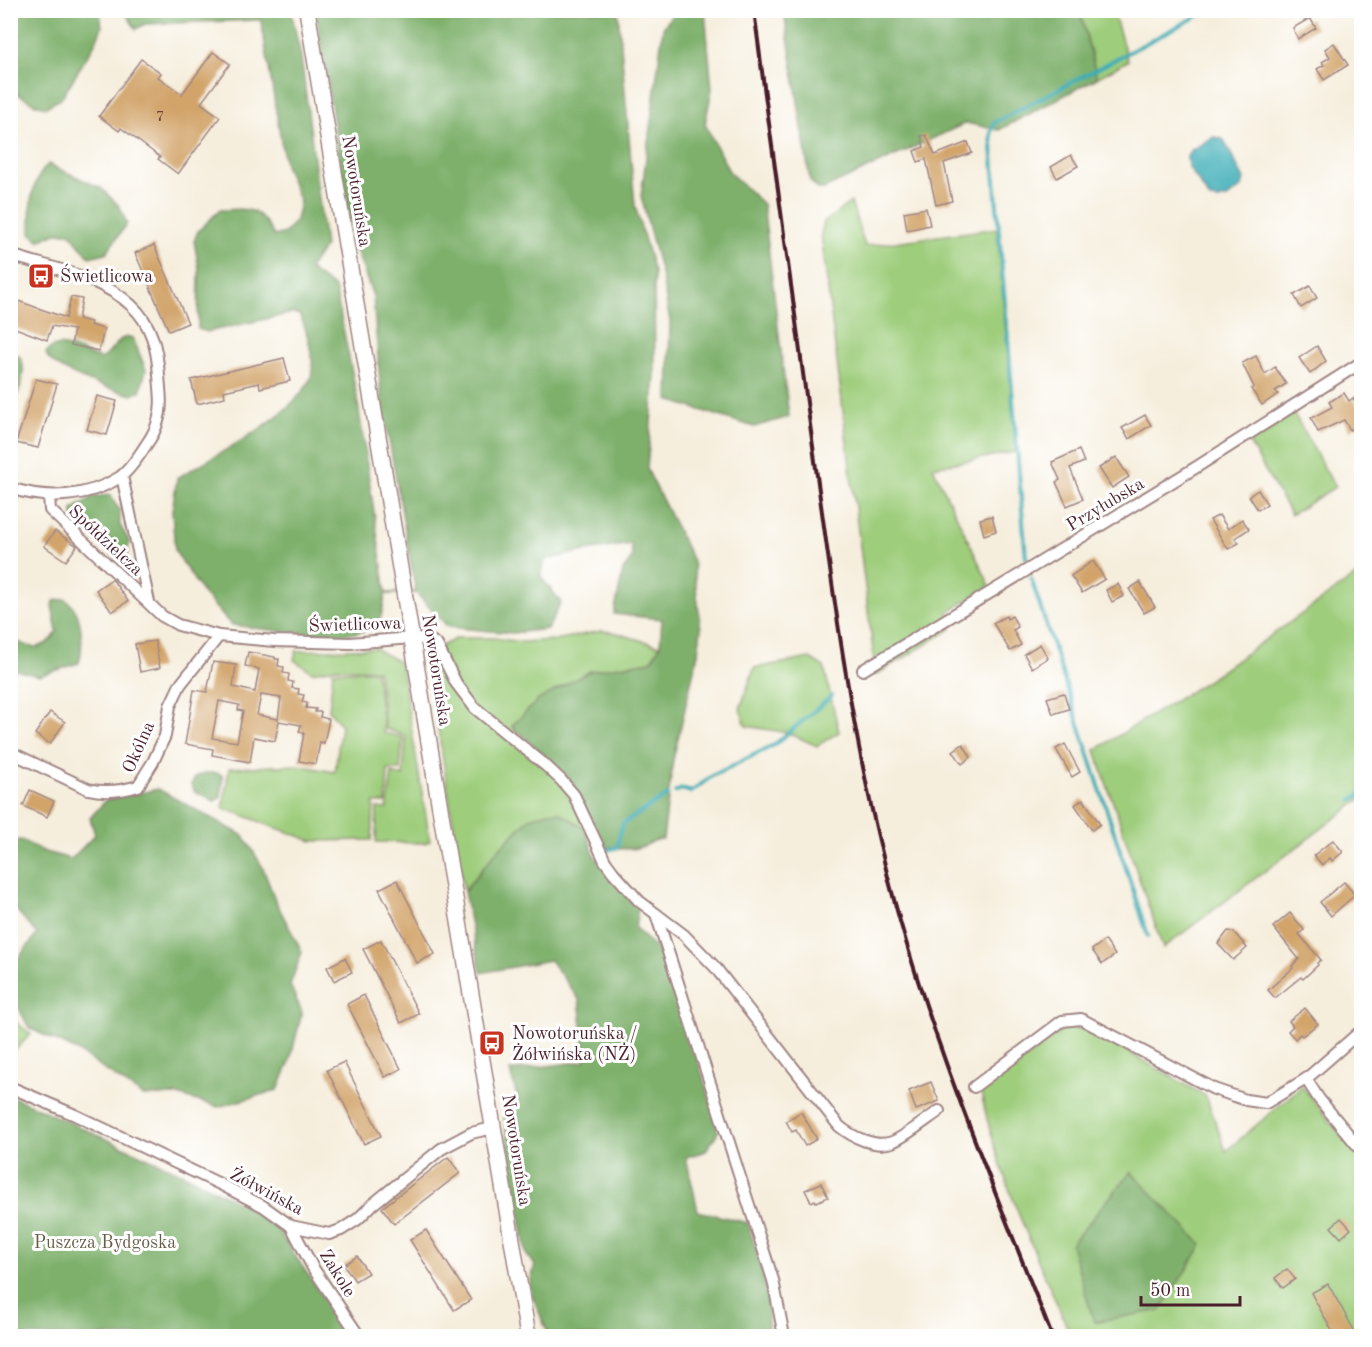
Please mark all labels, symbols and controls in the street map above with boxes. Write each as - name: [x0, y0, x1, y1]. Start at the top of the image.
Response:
- house number: 7: [156, 110, 164, 125]
- street label: Nowotoruńska: [338, 134, 374, 248]
- bus stop icon: Świetlicowa: [26, 261, 56, 291]
- place label: Świetlicowa: [60, 263, 153, 286]
- street label: Przyłubska: [1064, 475, 1147, 535]
- street label: Spółdzielcza: [65, 502, 146, 580]
- street label: Świetlicowa: [308, 609, 402, 636]
- street label: Nowotoruńska: [418, 613, 454, 727]
- street label: Okólna: [120, 719, 158, 776]
- place label: Nowotoruńska / Żółwińska (NŻ): [512, 1025, 638, 1064]
- bus stop icon: Nowotoruńska / Żółwińska (NŻ): [477, 1028, 507, 1058]
- street label: Nowotoruńska: [498, 1093, 534, 1207]
- street label: Żółwińska: [227, 1162, 308, 1219]
- park label: Puszcza Bydgoska: [34, 1234, 176, 1252]
- street label: Zakole: [316, 1247, 359, 1300]
- scale bar: [1141, 1269, 1240, 1307]
- text: 50 m: [1150, 1282, 1190, 1300]

